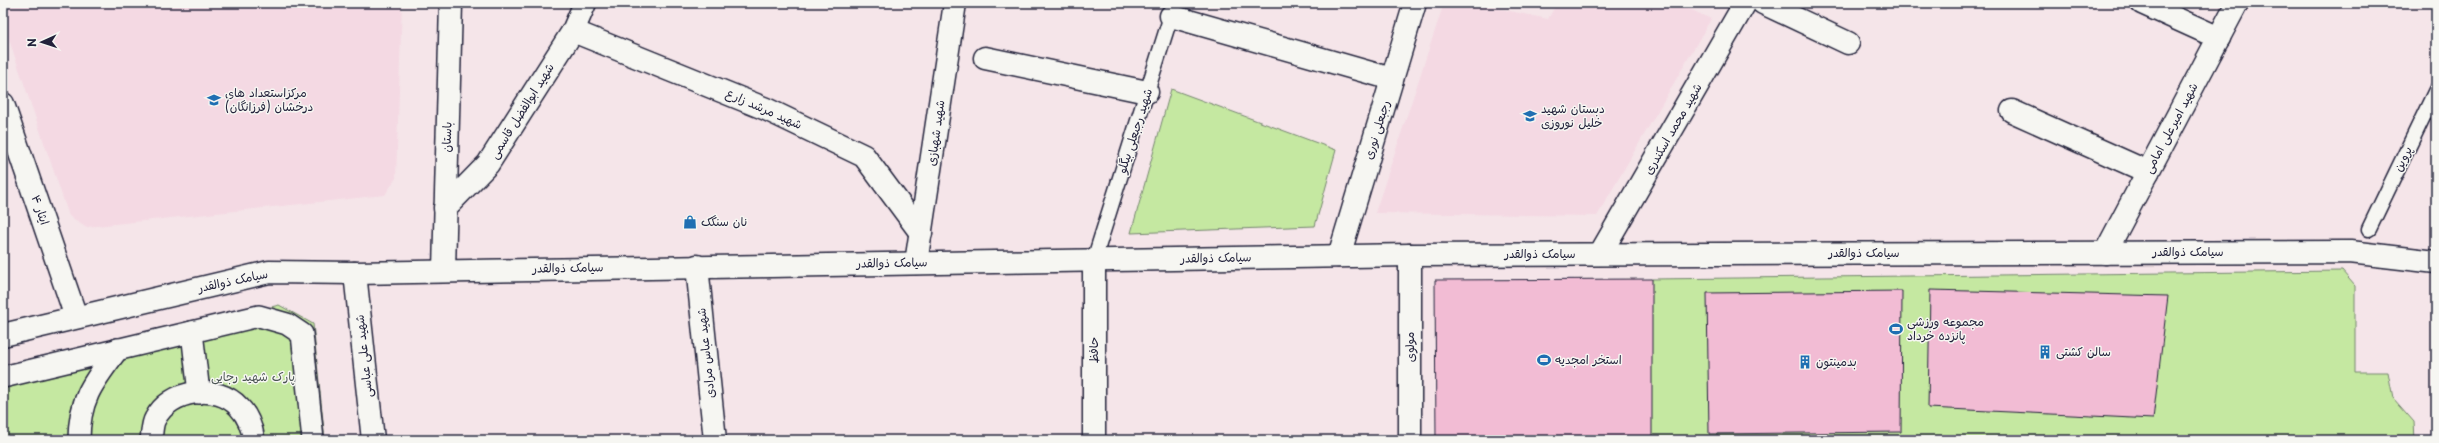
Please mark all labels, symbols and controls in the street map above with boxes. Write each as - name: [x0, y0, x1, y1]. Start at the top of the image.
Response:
- north arrow: [22, 22, 62, 62]
- text: N: [23, 37, 40, 47]
- street label: شهید ابوالفضل قاسمی: [484, 59, 558, 162]
- street label: شهید امیرعلی امامی: [2139, 79, 2202, 176]
- street label: شهید محمد اسکندری: [1639, 80, 1706, 177]
- place label: مرکزاستعداد های درخشان (فرزانگان): [225, 83, 313, 115]
- street label: شهید مرشد زارع: [723, 83, 806, 134]
- street label: شهید رجبعلی بیگلو: [1112, 86, 1156, 176]
- school or university icon: مرکزاستعداد های درخشان (فرزانگان): [206, 92, 222, 108]
- street label: رجبعلی نوری: [1359, 98, 1394, 162]
- street label: شهید شهبازی: [921, 99, 949, 167]
- place label: دبستان شهید خلیل نوروزی: [1541, 99, 1605, 131]
- school or university icon: دبستان شهید خلیل نوروزی: [1522, 108, 1538, 124]
- street label: باستان: [436, 121, 456, 153]
- street label: پروین: [2388, 143, 2416, 174]
- street label: ایثار ۴: [27, 192, 54, 227]
- place label: نان سنگک: [701, 212, 747, 230]
- shop icon: نان سنگک: [682, 214, 698, 230]
- street label: سیامک ذوالقدر: [2151, 242, 2224, 260]
- street label: سیامک ذوالقدر: [1827, 243, 1900, 261]
- street label: سیامک ذوالقدر: [1503, 244, 1576, 262]
- street label: سیامک ذوالقدر: [1179, 247, 1252, 267]
- street label: سیامک ذوالقدر: [855, 252, 928, 272]
- street label: سیامک ذوالقدر: [531, 257, 604, 277]
- street label: سیامک ذوالقدر: [195, 264, 269, 296]
- street label: شهید عباس مرادی: [691, 307, 719, 399]
- place label: مجموعه ورزشی پانزده خرداد: [1907, 312, 1984, 344]
- street label: شهید علی عباسی: [350, 314, 376, 398]
- sports icon: مجموعه ورزشی پانزده خرداد: [1888, 321, 1904, 337]
- street label: مولوی: [1400, 332, 1418, 362]
- street label: حافظ: [1084, 337, 1102, 363]
- place label: سالن کشتی: [2056, 342, 2111, 360]
- building icon: سالن کشتی: [2037, 344, 2053, 360]
- place label: استخر امجدیه: [1555, 350, 1622, 368]
- sports icon: استخر امجدیه: [1536, 352, 1552, 368]
- place label: بدمینتون: [1816, 352, 1857, 370]
- building icon: بدمینتون: [1797, 354, 1813, 370]
- park label: پارک شهید رجایی: [211, 367, 295, 385]

